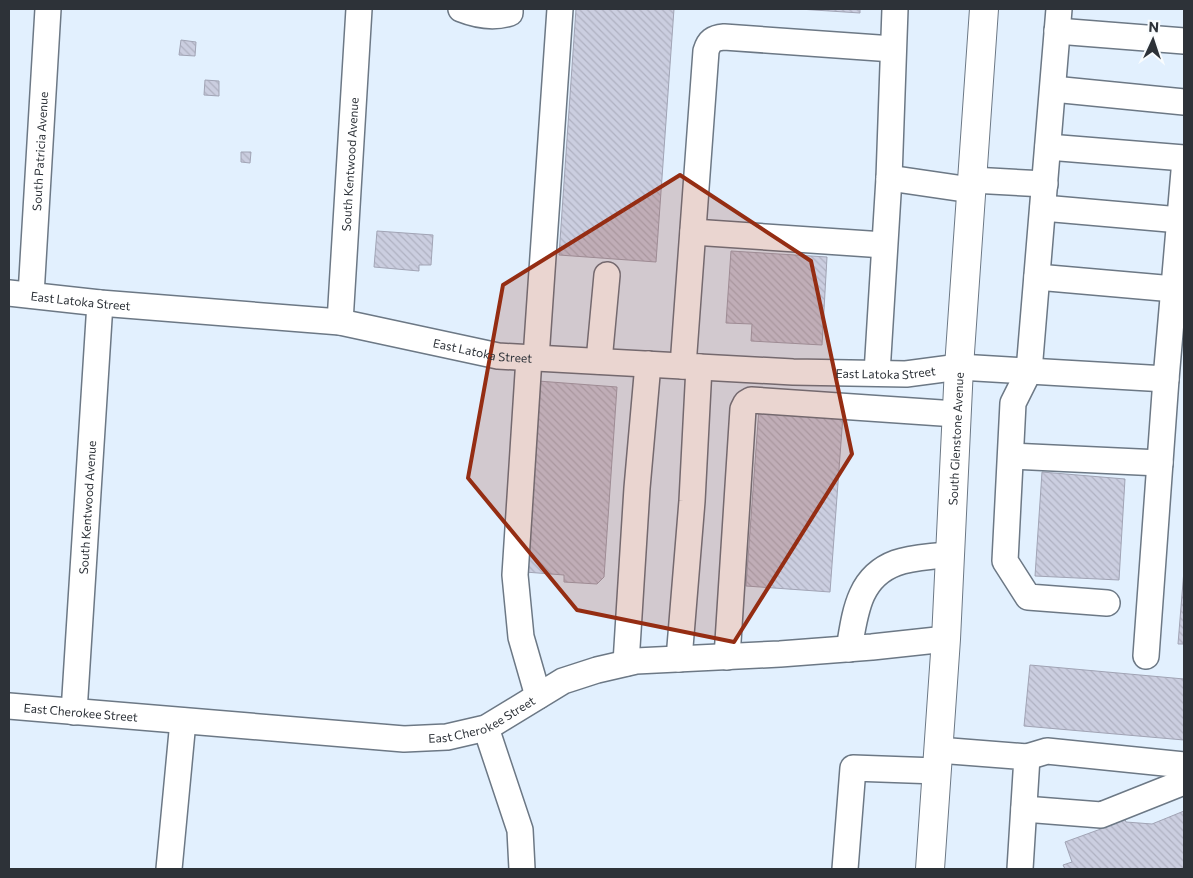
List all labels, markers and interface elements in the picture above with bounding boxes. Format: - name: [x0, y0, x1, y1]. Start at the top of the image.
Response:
- north arrow: [1128, 15, 1178, 65]
- text: N: [1148, 18, 1159, 35]
- street label: South Patricia Avenue: [29, 91, 50, 211]
- street label: South Kentwood Avenue: [339, 97, 361, 232]
- street label: East Latoka Street: [30, 288, 131, 312]
- street label: East Latoka Street: [432, 335, 533, 365]
- street label: East Latoka Street: [835, 363, 937, 381]
- street label: South Glenstone Avenue: [945, 372, 966, 506]
- street label: South Kentwood Avenue: [76, 440, 98, 575]
- street label: East Cherokee Street: [428, 693, 537, 745]
- street label: East Cherokee Street: [23, 700, 138, 724]

